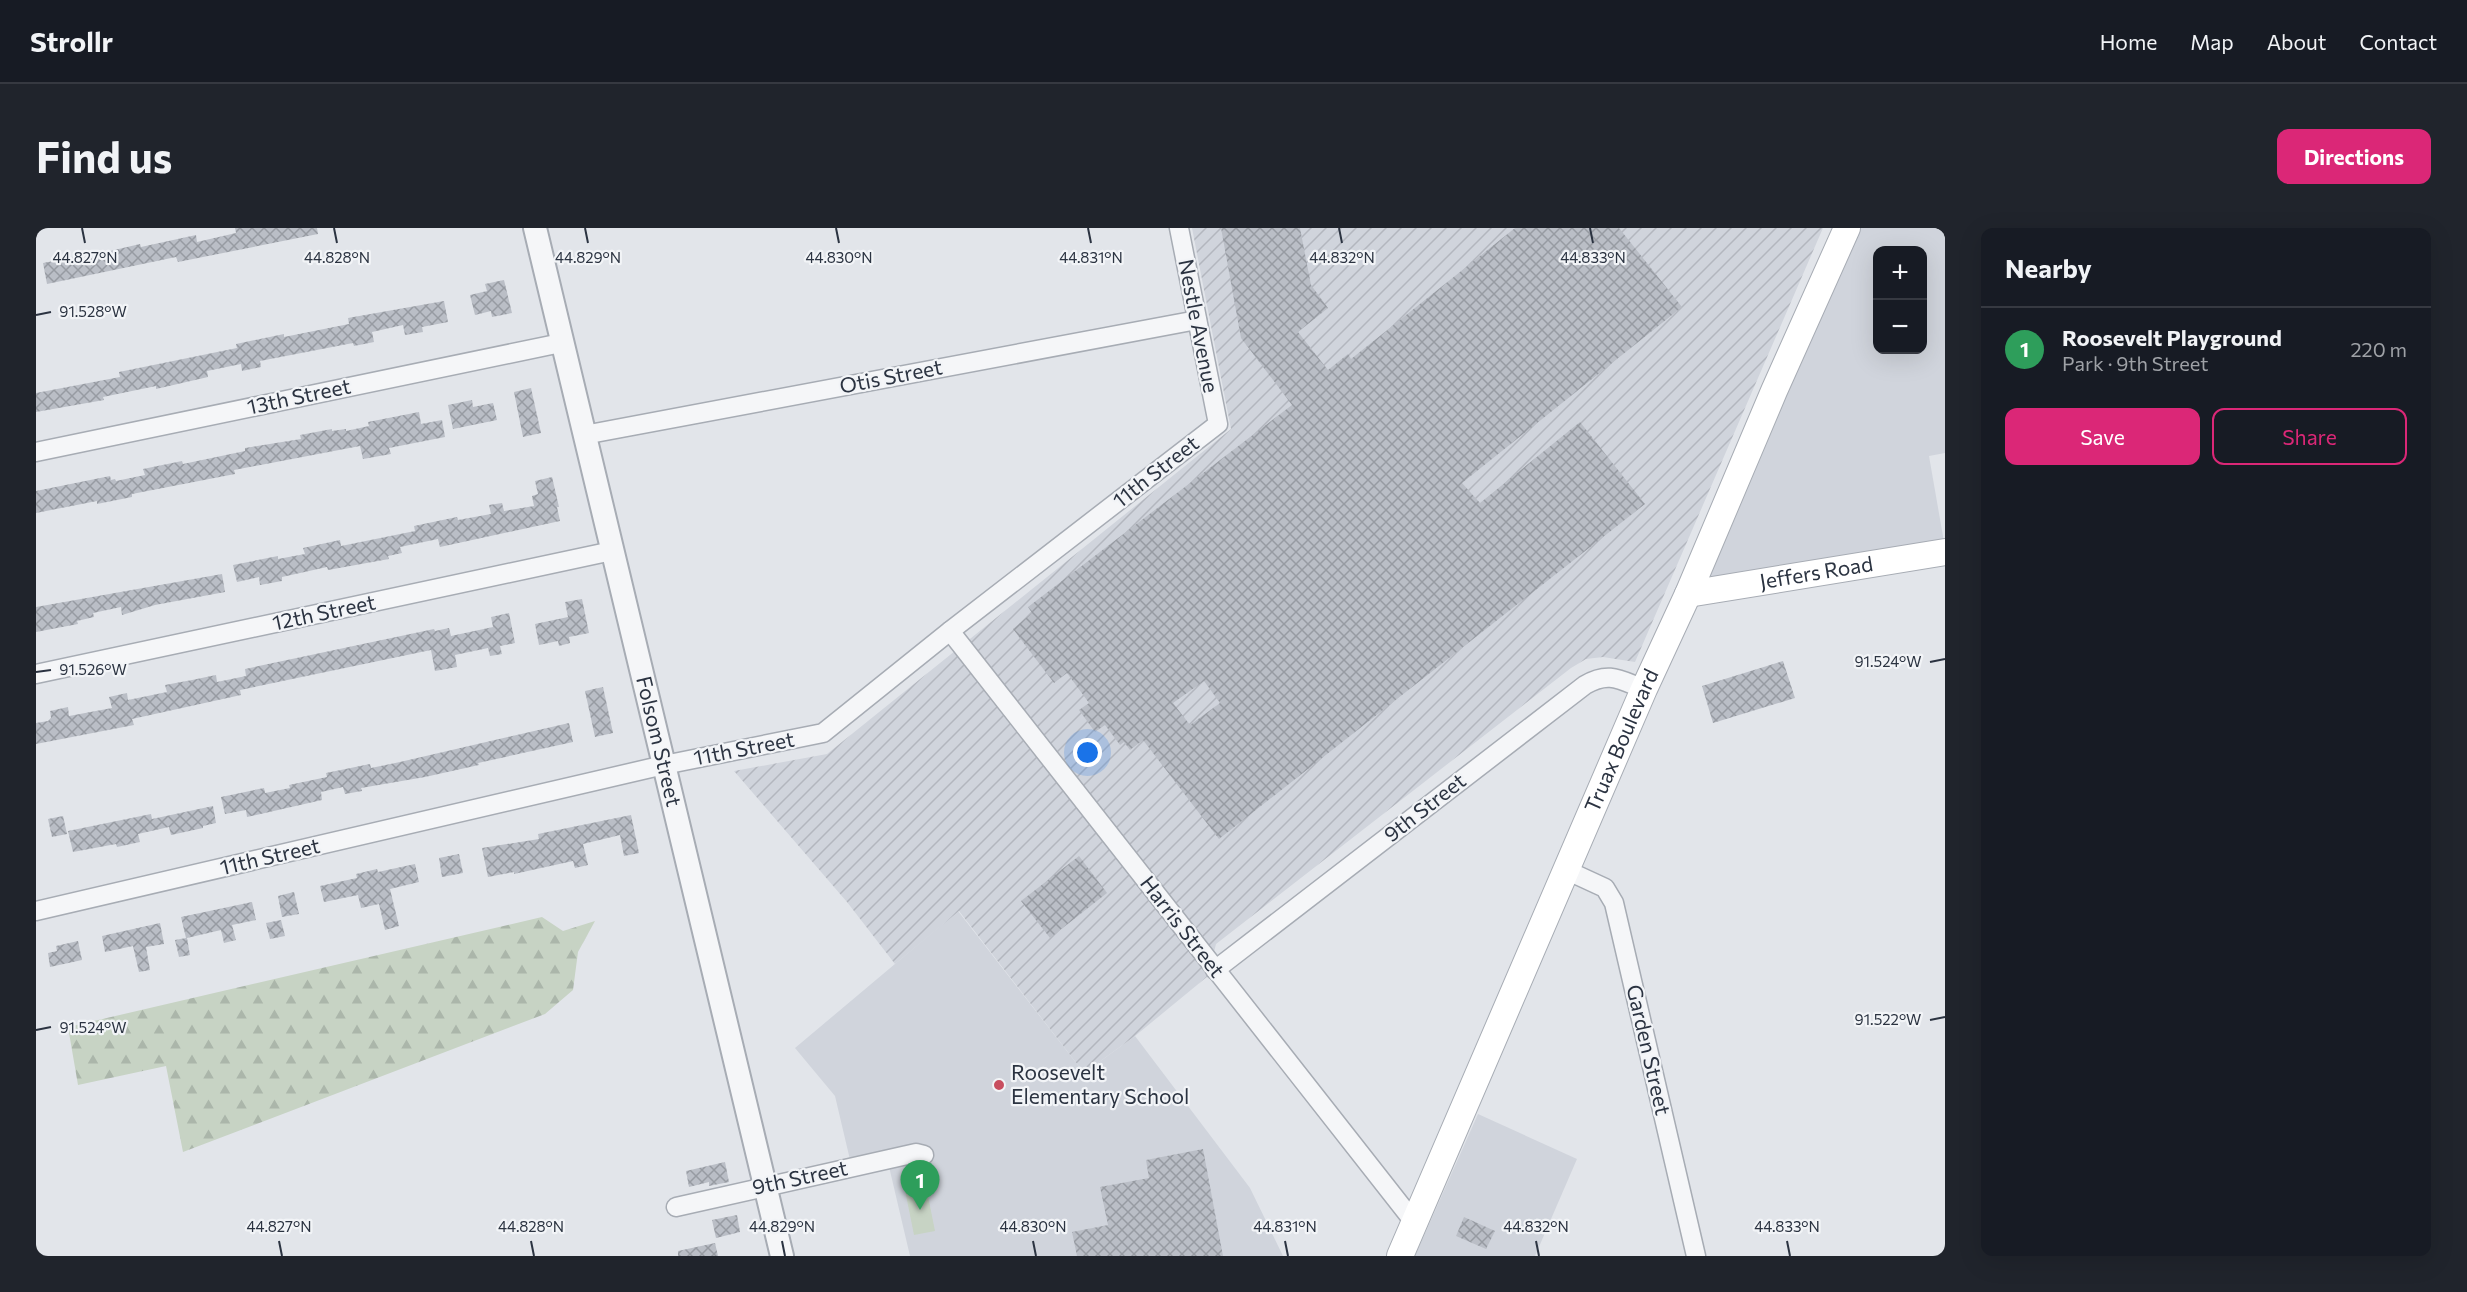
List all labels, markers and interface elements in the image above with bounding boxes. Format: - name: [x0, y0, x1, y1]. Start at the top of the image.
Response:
- text: Strollr: [30, 24, 113, 58]
- text: Home: [2100, 29, 2157, 54]
- text: Map: [2190, 29, 2234, 54]
- text: About: [2267, 29, 2326, 54]
- text: Contact: [2359, 29, 2437, 54]
- button: Directions: [2277, 129, 2431, 184]
- text: Find us: [36, 130, 172, 182]
- map controls: [1873, 246, 1927, 354]
- button: +: [1873, 246, 1927, 300]
- text: 44.827°N: [53, 248, 117, 266]
- text: 44.828°N: [304, 248, 370, 266]
- text: 44.829°N: [555, 248, 621, 266]
- text: 44.830°N: [806, 248, 872, 266]
- text: 44.831°N: [1059, 248, 1123, 266]
- text: 44.832°N: [1309, 248, 1375, 266]
- text: 44.833°N: [1560, 248, 1626, 266]
- text: Nearby: [2005, 252, 2092, 283]
- street label: Nestle Avenue: [1174, 257, 1225, 395]
- button: −: [1873, 300, 1927, 354]
- text: 91.528°W: [59, 302, 127, 320]
- text: Roosevelt Playground: [2062, 324, 2282, 351]
- text: 1: [2020, 337, 2029, 361]
- text: 220 m: [2351, 337, 2407, 361]
- text: Park · 9th Street: [2062, 351, 2208, 375]
- street label: Otis Street: [837, 353, 944, 398]
- street label: 13th Street: [245, 372, 353, 419]
- button: Save: [2005, 408, 2200, 465]
- button: Share: [2212, 408, 2407, 465]
- street label: 11th Street: [1107, 430, 1203, 512]
- street label: Jeffers Road: [1758, 550, 1875, 593]
- street label: 12th Street: [270, 588, 377, 635]
- text: 91.524°W: [1854, 652, 1922, 670]
- text: 91.526°W: [59, 660, 127, 678]
- street label: Truax Boulevard: [1578, 664, 1663, 816]
- street label: Folsom Street: [632, 673, 688, 809]
- street label: 11th Street: [691, 726, 796, 770]
- your location: [1073, 738, 1102, 767]
- street label: 9th Street: [1378, 767, 1470, 846]
- street label: 11th Street: [217, 832, 322, 879]
- street label: Harris Street: [1136, 870, 1231, 982]
- street label: Garden Street: [1622, 982, 1677, 1117]
- text: 91.522°W: [1855, 1010, 1921, 1028]
- text: 91.524°W: [59, 1018, 127, 1036]
- place label: Roosevelt Elementary School: [1011, 1059, 1189, 1108]
- marker: Roosevelt Elementary School: [992, 1078, 1006, 1092]
- street label: 9th Street: [750, 1154, 850, 1199]
- pin: 1: [900, 1160, 940, 1210]
- text: 44.827°N: [247, 1217, 311, 1235]
- text: 44.828°N: [498, 1217, 564, 1235]
- text: 44.829°N: [749, 1217, 815, 1235]
- text: 44.830°N: [1000, 1217, 1066, 1235]
- text: 44.831°N: [1253, 1217, 1317, 1235]
- text: 44.832°N: [1503, 1217, 1569, 1235]
- text: 44.833°N: [1754, 1217, 1820, 1235]

